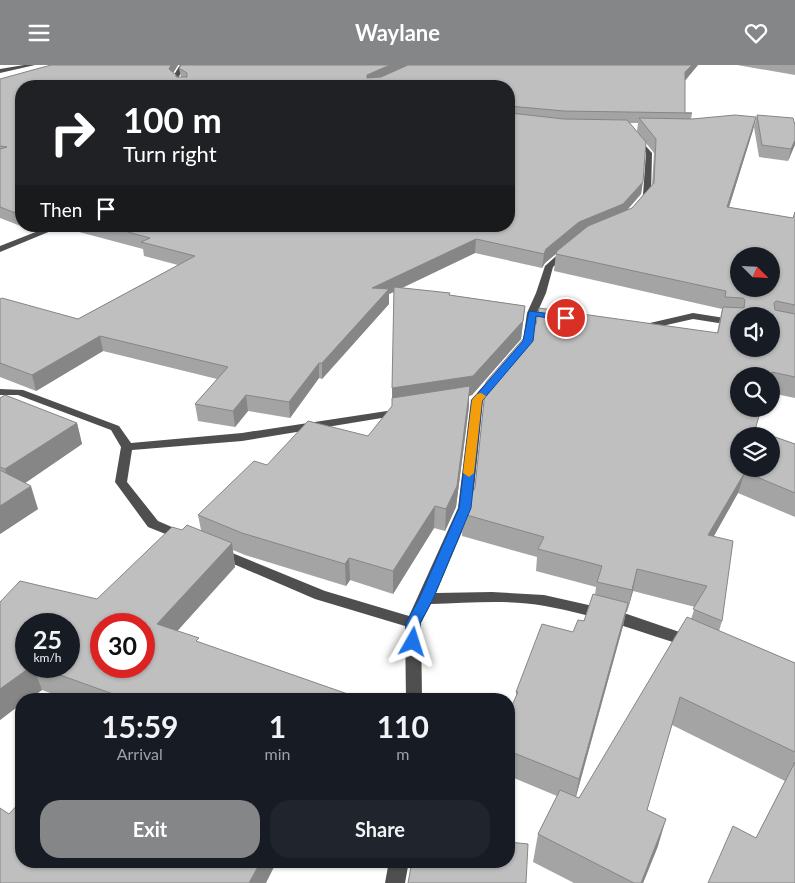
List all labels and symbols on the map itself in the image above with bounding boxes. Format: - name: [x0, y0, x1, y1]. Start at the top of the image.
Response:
- north arrow: [730, 247, 780, 297]
- pin: [545, 297, 587, 339]
- speed limit sign: 30: [90, 613, 155, 678]
- position arrow: [386, 615, 438, 667]

